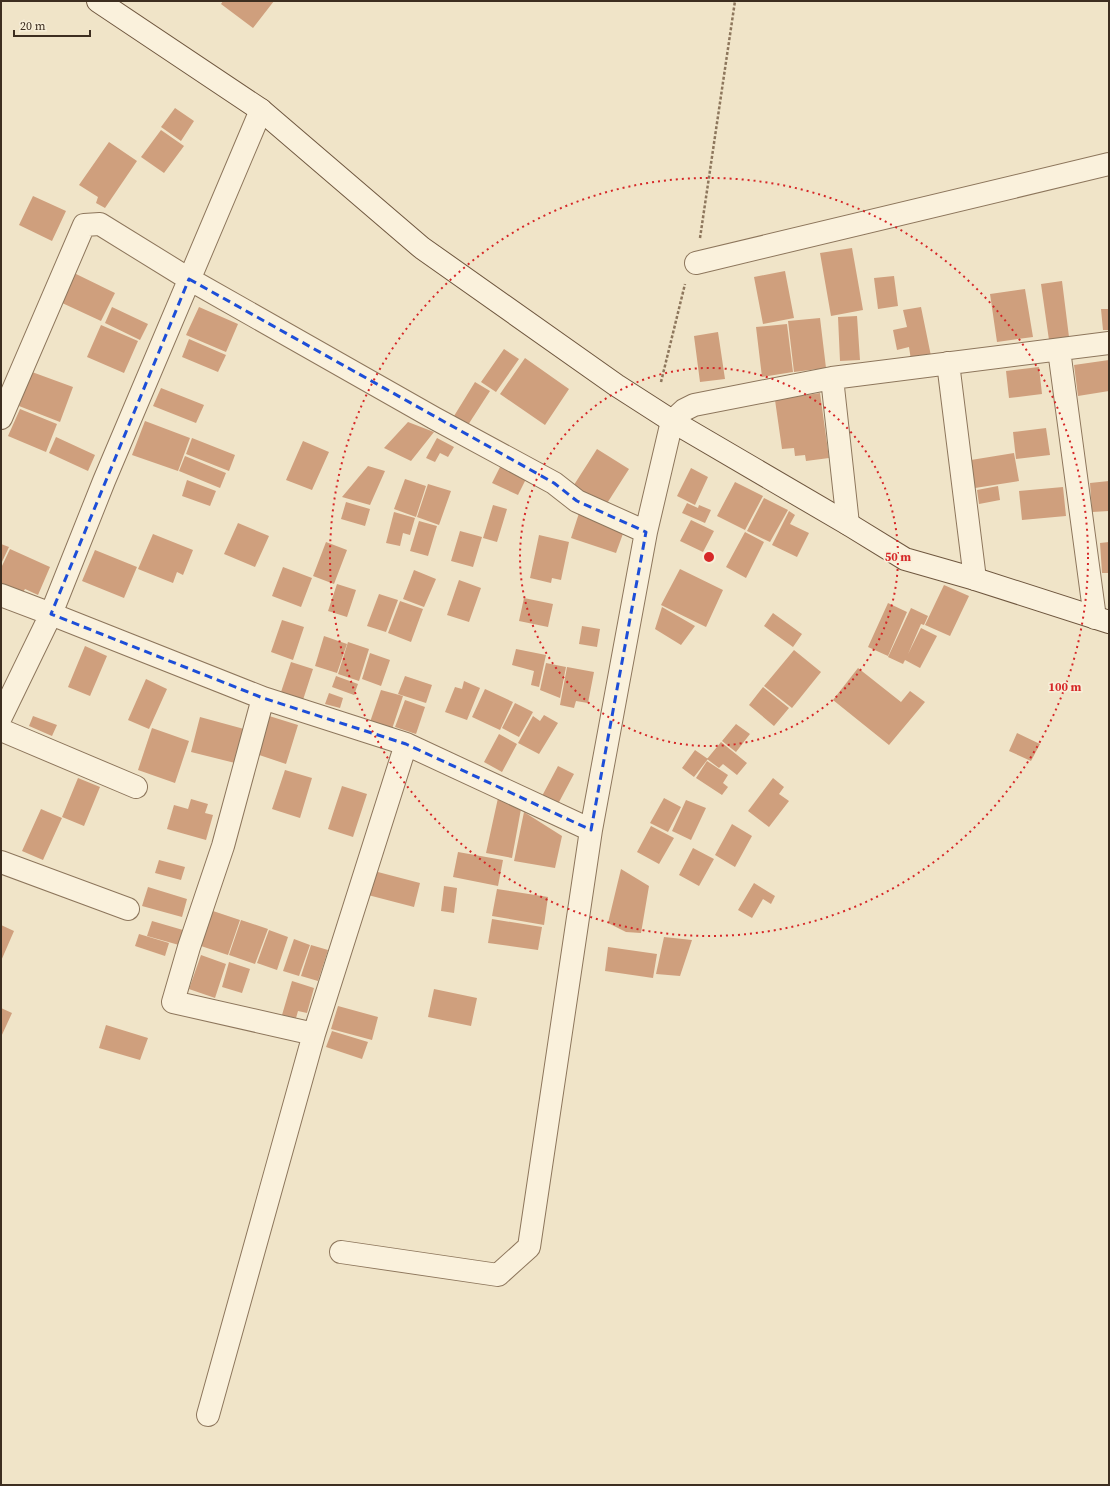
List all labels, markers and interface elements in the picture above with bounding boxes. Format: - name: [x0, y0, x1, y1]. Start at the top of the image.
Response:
- scale bar: [14, 12, 90, 38]
- text: 20 m: [20, 18, 46, 34]
- text: 50 m: [885, 549, 911, 565]
- centre of rings: [702, 550, 716, 564]
- text: 100 m: [1049, 679, 1082, 695]

